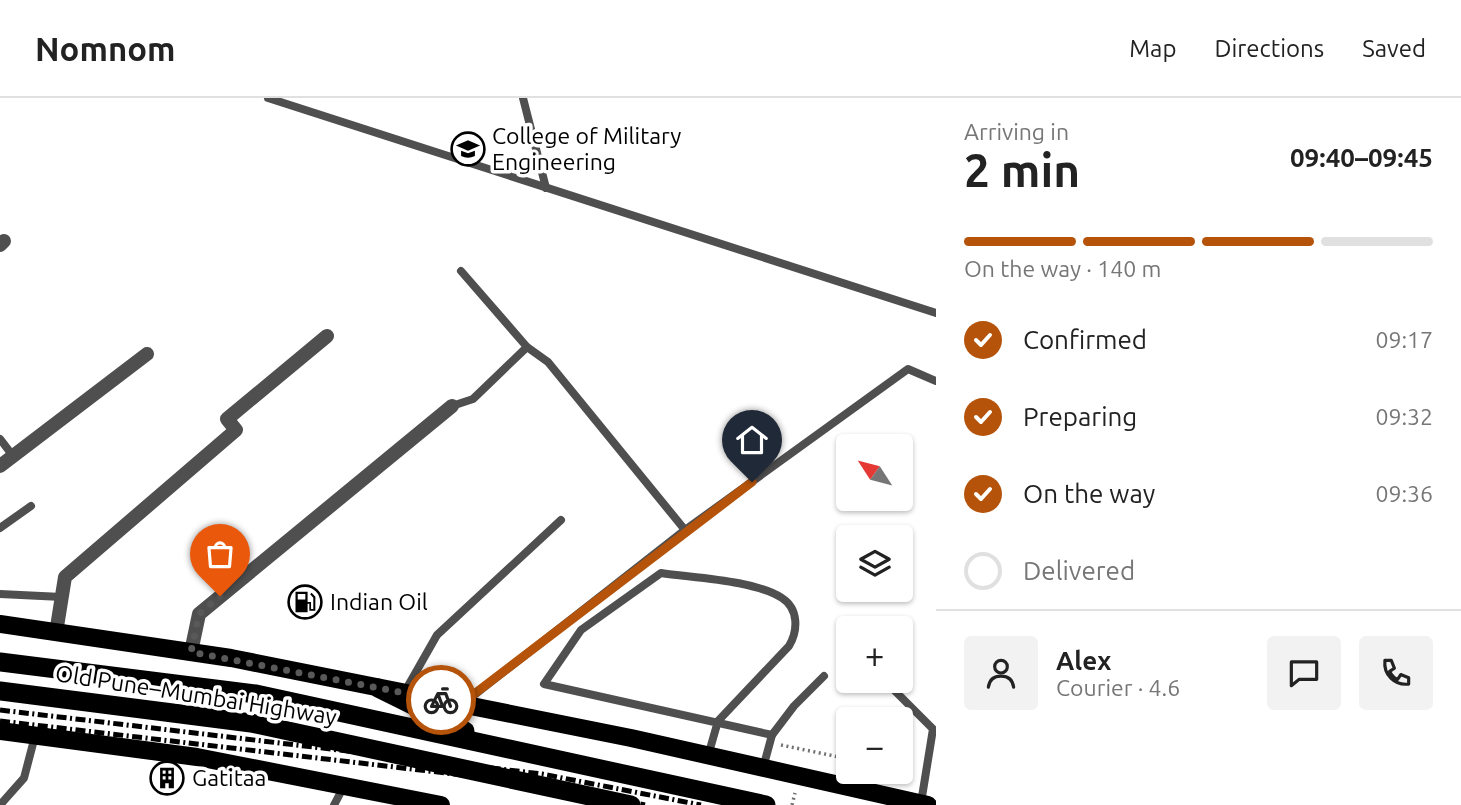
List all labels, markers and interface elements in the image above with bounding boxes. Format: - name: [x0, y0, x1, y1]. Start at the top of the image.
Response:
- text: Nomnom: [35, 30, 176, 67]
- text: Map: [1129, 35, 1176, 62]
- text: Directions: [1214, 35, 1324, 62]
- text: Saved: [1362, 35, 1426, 62]
- text: Arriving in: [964, 119, 1069, 144]
- place label: College of Military Engineering: [492, 123, 681, 174]
- school or university icon: College of Military Engineering: [449, 130, 487, 168]
- text: 09:40–09:45: [1290, 143, 1433, 172]
- text: 2 min: [964, 144, 1080, 196]
- text: On the way · 140 m: [964, 256, 1161, 281]
- icon: check: [964, 321, 1002, 359]
- text: Confirmed: [1023, 325, 1147, 354]
- text: 09:17: [1375, 327, 1433, 352]
- icon: check: [964, 398, 1002, 436]
- text: Preparing: [1023, 402, 1137, 431]
- text: 09:32: [1375, 404, 1433, 429]
- pin: [722, 410, 782, 482]
- icon: home: [733, 421, 771, 459]
- north arrow: [836, 434, 914, 511]
- map controls: [836, 434, 913, 784]
- icon: check: [964, 475, 1002, 513]
- text: On the way: [1023, 479, 1155, 508]
- text: 09:36: [1375, 481, 1433, 506]
- pin: [190, 524, 250, 596]
- button: layers: [836, 525, 913, 602]
- icon: bag: [201, 535, 239, 573]
- text: Delivered: [1023, 556, 1135, 585]
- fuel station icon: Indian Oil: [286, 583, 324, 621]
- place label: Indian Oil: [330, 589, 428, 614]
- button: +: [836, 616, 913, 693]
- button: person: [964, 636, 1038, 710]
- button: chat: [1267, 636, 1341, 710]
- button: phone: [1359, 636, 1433, 710]
- text: Alex: [1056, 646, 1111, 675]
- street label: Old Pune–Mumbai Highway: [54, 660, 339, 729]
- courier: [406, 665, 476, 735]
- text: Courier · 4.6: [1056, 675, 1180, 700]
- icon: bike: [422, 681, 460, 719]
- button: −: [836, 707, 913, 784]
- building icon: Gatitaa: [148, 759, 186, 797]
- place label: Gatitaa: [192, 765, 266, 790]

